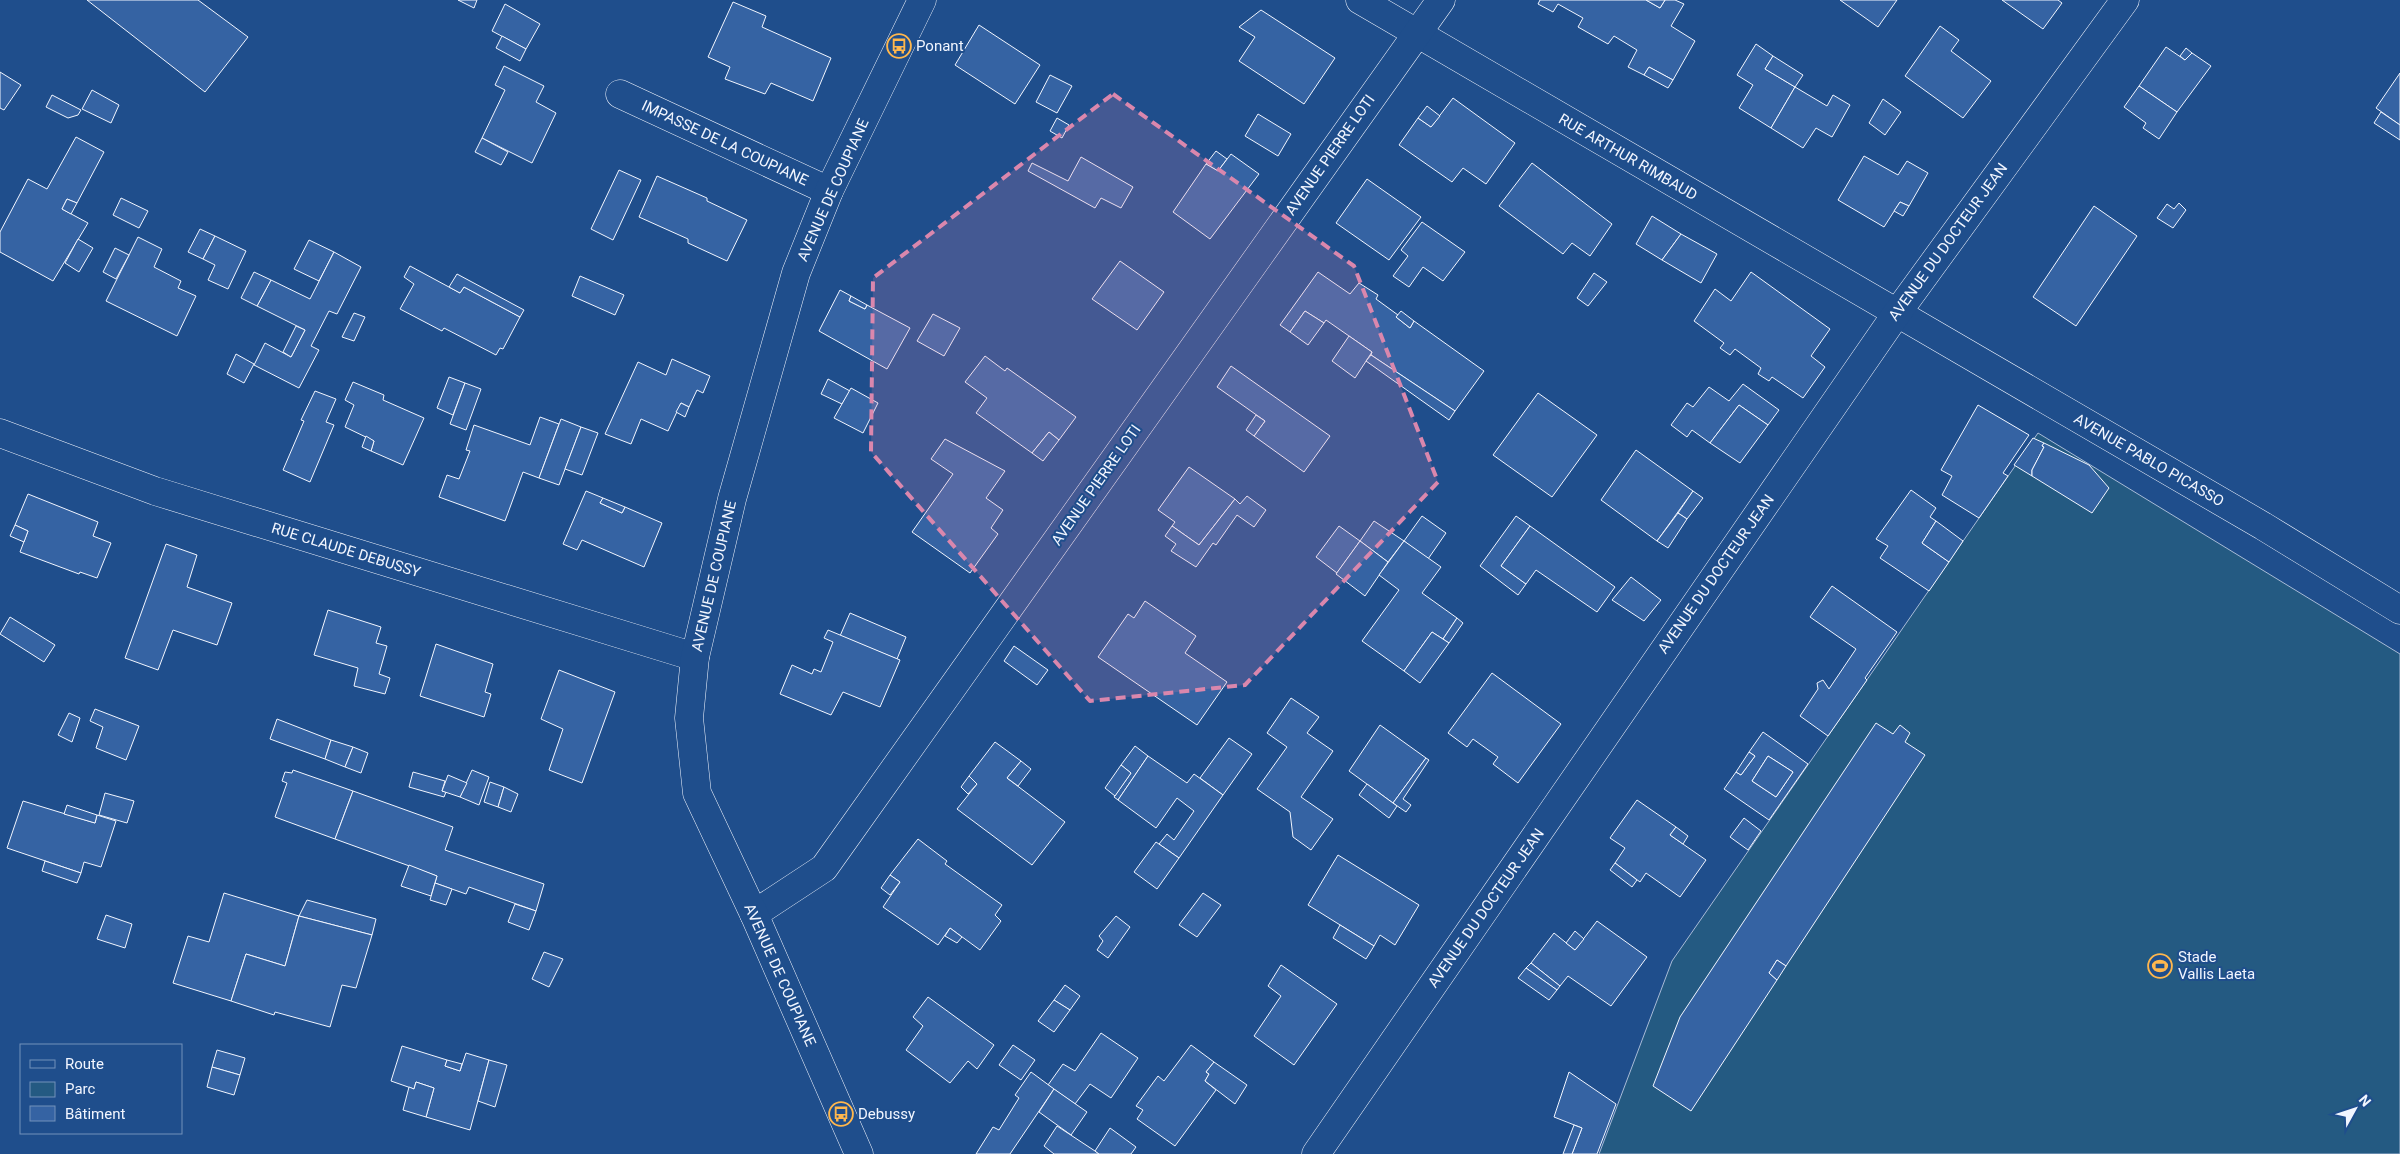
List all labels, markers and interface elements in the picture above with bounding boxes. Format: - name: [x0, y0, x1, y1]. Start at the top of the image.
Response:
- bus stop icon: Ponant: [886, 33, 912, 59]
- place label: Ponant: [916, 37, 964, 55]
- street label: AVENUE PIERRE LOTI: [1281, 91, 1379, 219]
- street label: IMPASSE DE LA COUPIANE: [639, 96, 812, 190]
- street label: RUE ARTHUR RIMBAUD: [1556, 110, 1700, 204]
- street label: AVENUE DE COUPIANE: [793, 115, 873, 264]
- street label: AVENUE DU DOCTEUR JEAN: [1885, 160, 2011, 324]
- street label: AVENUE PABLO PICASSO: [2071, 410, 2227, 510]
- street label: AVENUE PIERRE LOTI: [1047, 421, 1145, 549]
- street label: AVENUE DU DOCTEUR JEAN: [1654, 491, 1778, 657]
- street label: AVENUE DE COUPIANE: [688, 498, 740, 653]
- street label: RUE CLAUDE DEBUSSY: [269, 519, 423, 581]
- street label: AVENUE DU DOCTEUR JEAN: [1424, 825, 1548, 991]
- street label: AVENUE DE COUPIANE: [740, 901, 820, 1050]
- place label: Stade Vallis Laeta: [2178, 948, 2255, 983]
- sports icon: Stade Vallis Laeta: [2147, 953, 2173, 979]
- legend: [20, 1044, 182, 1134]
- text: Route: [65, 1055, 104, 1073]
- text: Parc: [65, 1080, 95, 1098]
- north arrow: [2330, 1084, 2380, 1134]
- text: N: [2356, 1092, 2374, 1110]
- bus stop icon: Debussy: [828, 1101, 854, 1127]
- text: Bâtiment: [65, 1105, 125, 1123]
- place label: Debussy: [858, 1105, 915, 1123]

